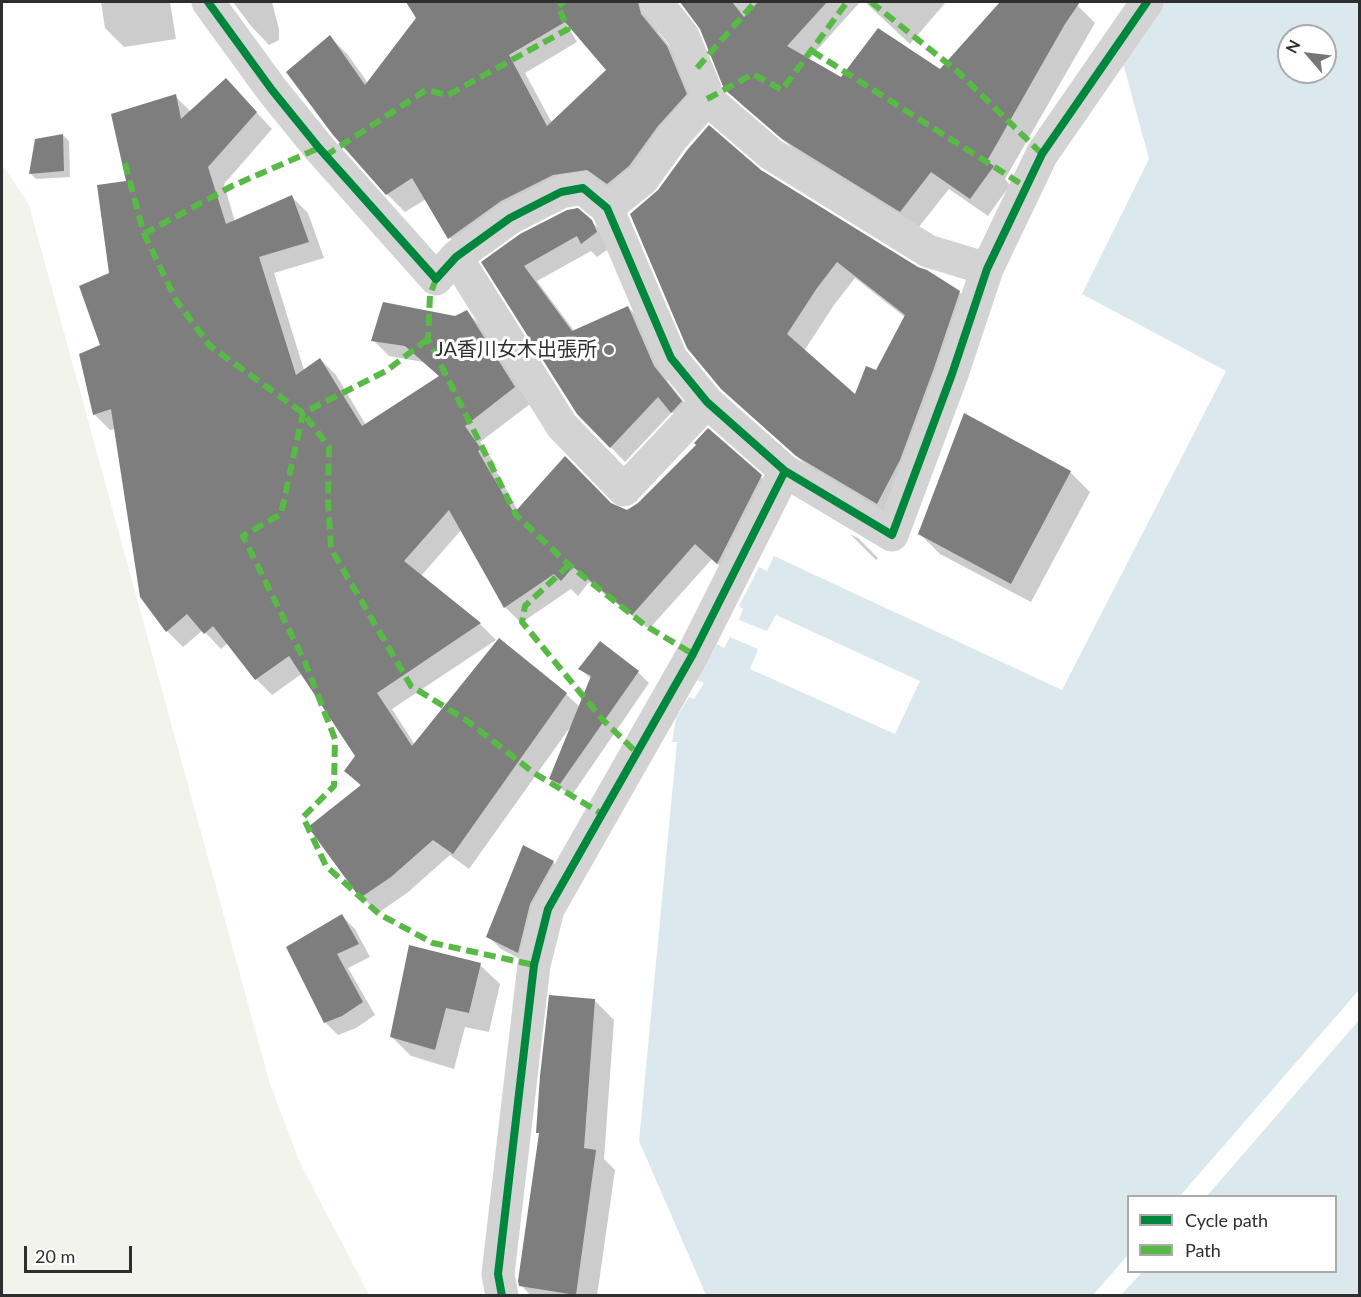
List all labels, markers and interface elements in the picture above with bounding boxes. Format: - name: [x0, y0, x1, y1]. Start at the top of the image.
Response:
- north arrow: [1277, 24, 1337, 84]
- text: N: [1281, 36, 1304, 56]
- place label: JA香川女木出張所: [435, 338, 597, 362]
- marker: JA香川女木出張所: [602, 343, 616, 357]
- legend: [1127, 1195, 1337, 1273]
- text: Cycle path: [1185, 1209, 1268, 1231]
- scale bar: [27, 1234, 135, 1272]
- text: Path: [1185, 1239, 1221, 1261]
- text: 20 m: [35, 1245, 75, 1267]

